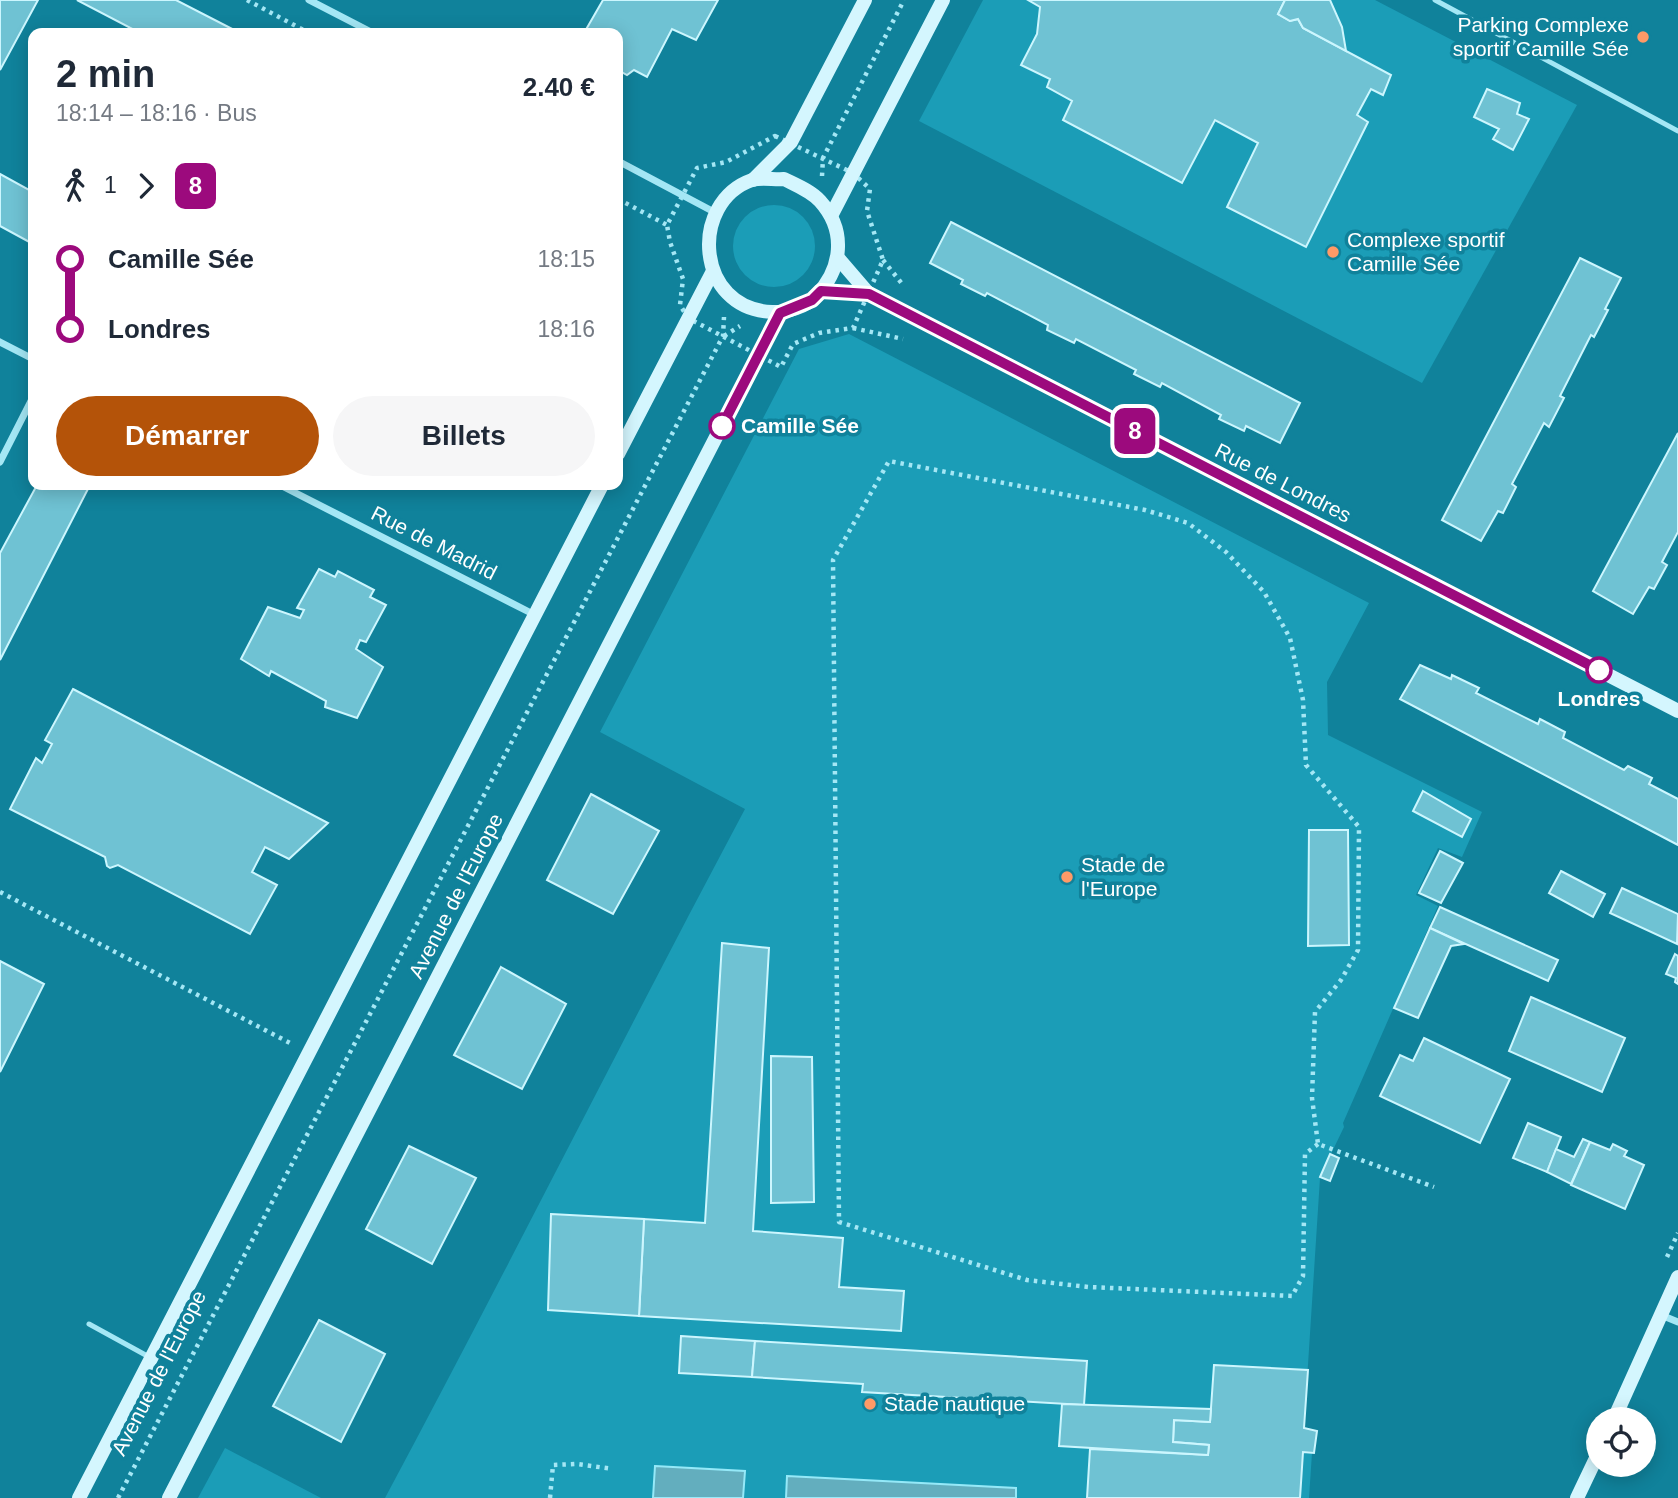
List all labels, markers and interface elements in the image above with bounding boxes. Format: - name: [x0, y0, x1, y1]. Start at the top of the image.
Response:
- place label: Parking Complexe sportif Camille Sée: [1453, 13, 1629, 60]
- marker: Parking Complexe sportif Camille Sée: [1635, 29, 1651, 45]
- text: 2 min: [56, 53, 155, 95]
- text: 2.40 €: [523, 72, 595, 102]
- text: 18:14 – 18:16 · Bus: [56, 100, 257, 126]
- icon: walk: [56, 167, 94, 205]
- icon: forward: [127, 167, 165, 205]
- text: 1: [104, 172, 117, 198]
- text: 8: [189, 172, 202, 199]
- place label: Complexe sportif Camille Sée: [1347, 228, 1505, 275]
- text: Camille Sée: [108, 244, 254, 274]
- marker: Complexe sportif Camille Sée: [1325, 244, 1341, 260]
- text: 18:15: [537, 246, 595, 272]
- text: Londres: [108, 314, 211, 344]
- text: 18:16: [537, 316, 595, 342]
- button: Démarrer: [56, 396, 319, 476]
- button: Billets: [333, 396, 595, 476]
- line badge: 8: [1112, 408, 1158, 454]
- marker: Camille Sée: [709, 413, 735, 439]
- place label: Camille Sée: [741, 414, 859, 437]
- text: 8: [1128, 417, 1142, 444]
- street label: Rue de Londres: [1211, 438, 1355, 527]
- street label: Rue de Madrid: [368, 501, 501, 584]
- marker: Londres: [1586, 657, 1612, 683]
- place label: Londres: [1558, 687, 1640, 710]
- street label: Avenue de l'Europe: [404, 809, 507, 982]
- place label: Stade de l'Europe: [1081, 853, 1165, 900]
- marker: Stade de l'Europe: [1059, 869, 1075, 885]
- street label: Avenue de l'Europe: [107, 1286, 210, 1459]
- place label: Stade nautique: [884, 1392, 1025, 1415]
- marker: Stade nautique: [862, 1396, 878, 1412]
- map controls: [1586, 1407, 1656, 1477]
- button: locate: [1586, 1407, 1656, 1477]

